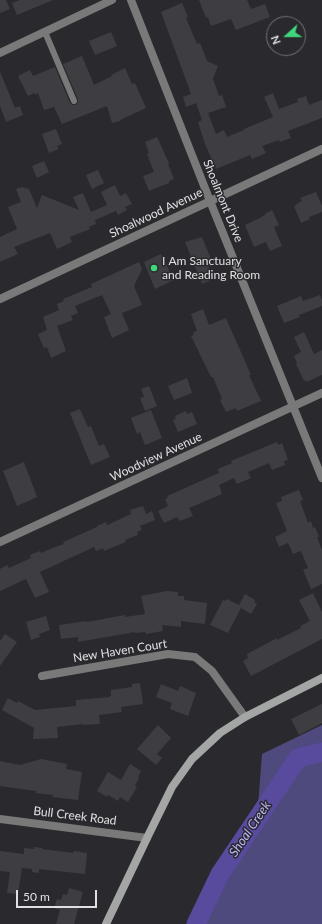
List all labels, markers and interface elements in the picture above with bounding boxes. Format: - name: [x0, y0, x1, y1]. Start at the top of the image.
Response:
- north arrow: [266, 16, 306, 56]
- text: N: [268, 34, 283, 46]
- street label: Shoalmont Drive: [200, 158, 246, 244]
- street label: Shoalwood Avenue: [107, 185, 205, 241]
- place label: I Am Sanctuary and Reading Room: [162, 254, 260, 282]
- marker: I Am Sanctuary and Reading Room: [149, 263, 159, 273]
- street label: Woodview Avenue: [108, 429, 204, 485]
- street label: New Haven Court: [72, 636, 168, 666]
- water label: Shoal Creek: [226, 798, 274, 860]
- street label: Bull Creek Road: [33, 804, 117, 828]
- scale bar: [18, 882, 99, 908]
- text: 50 m: [23, 889, 50, 904]

